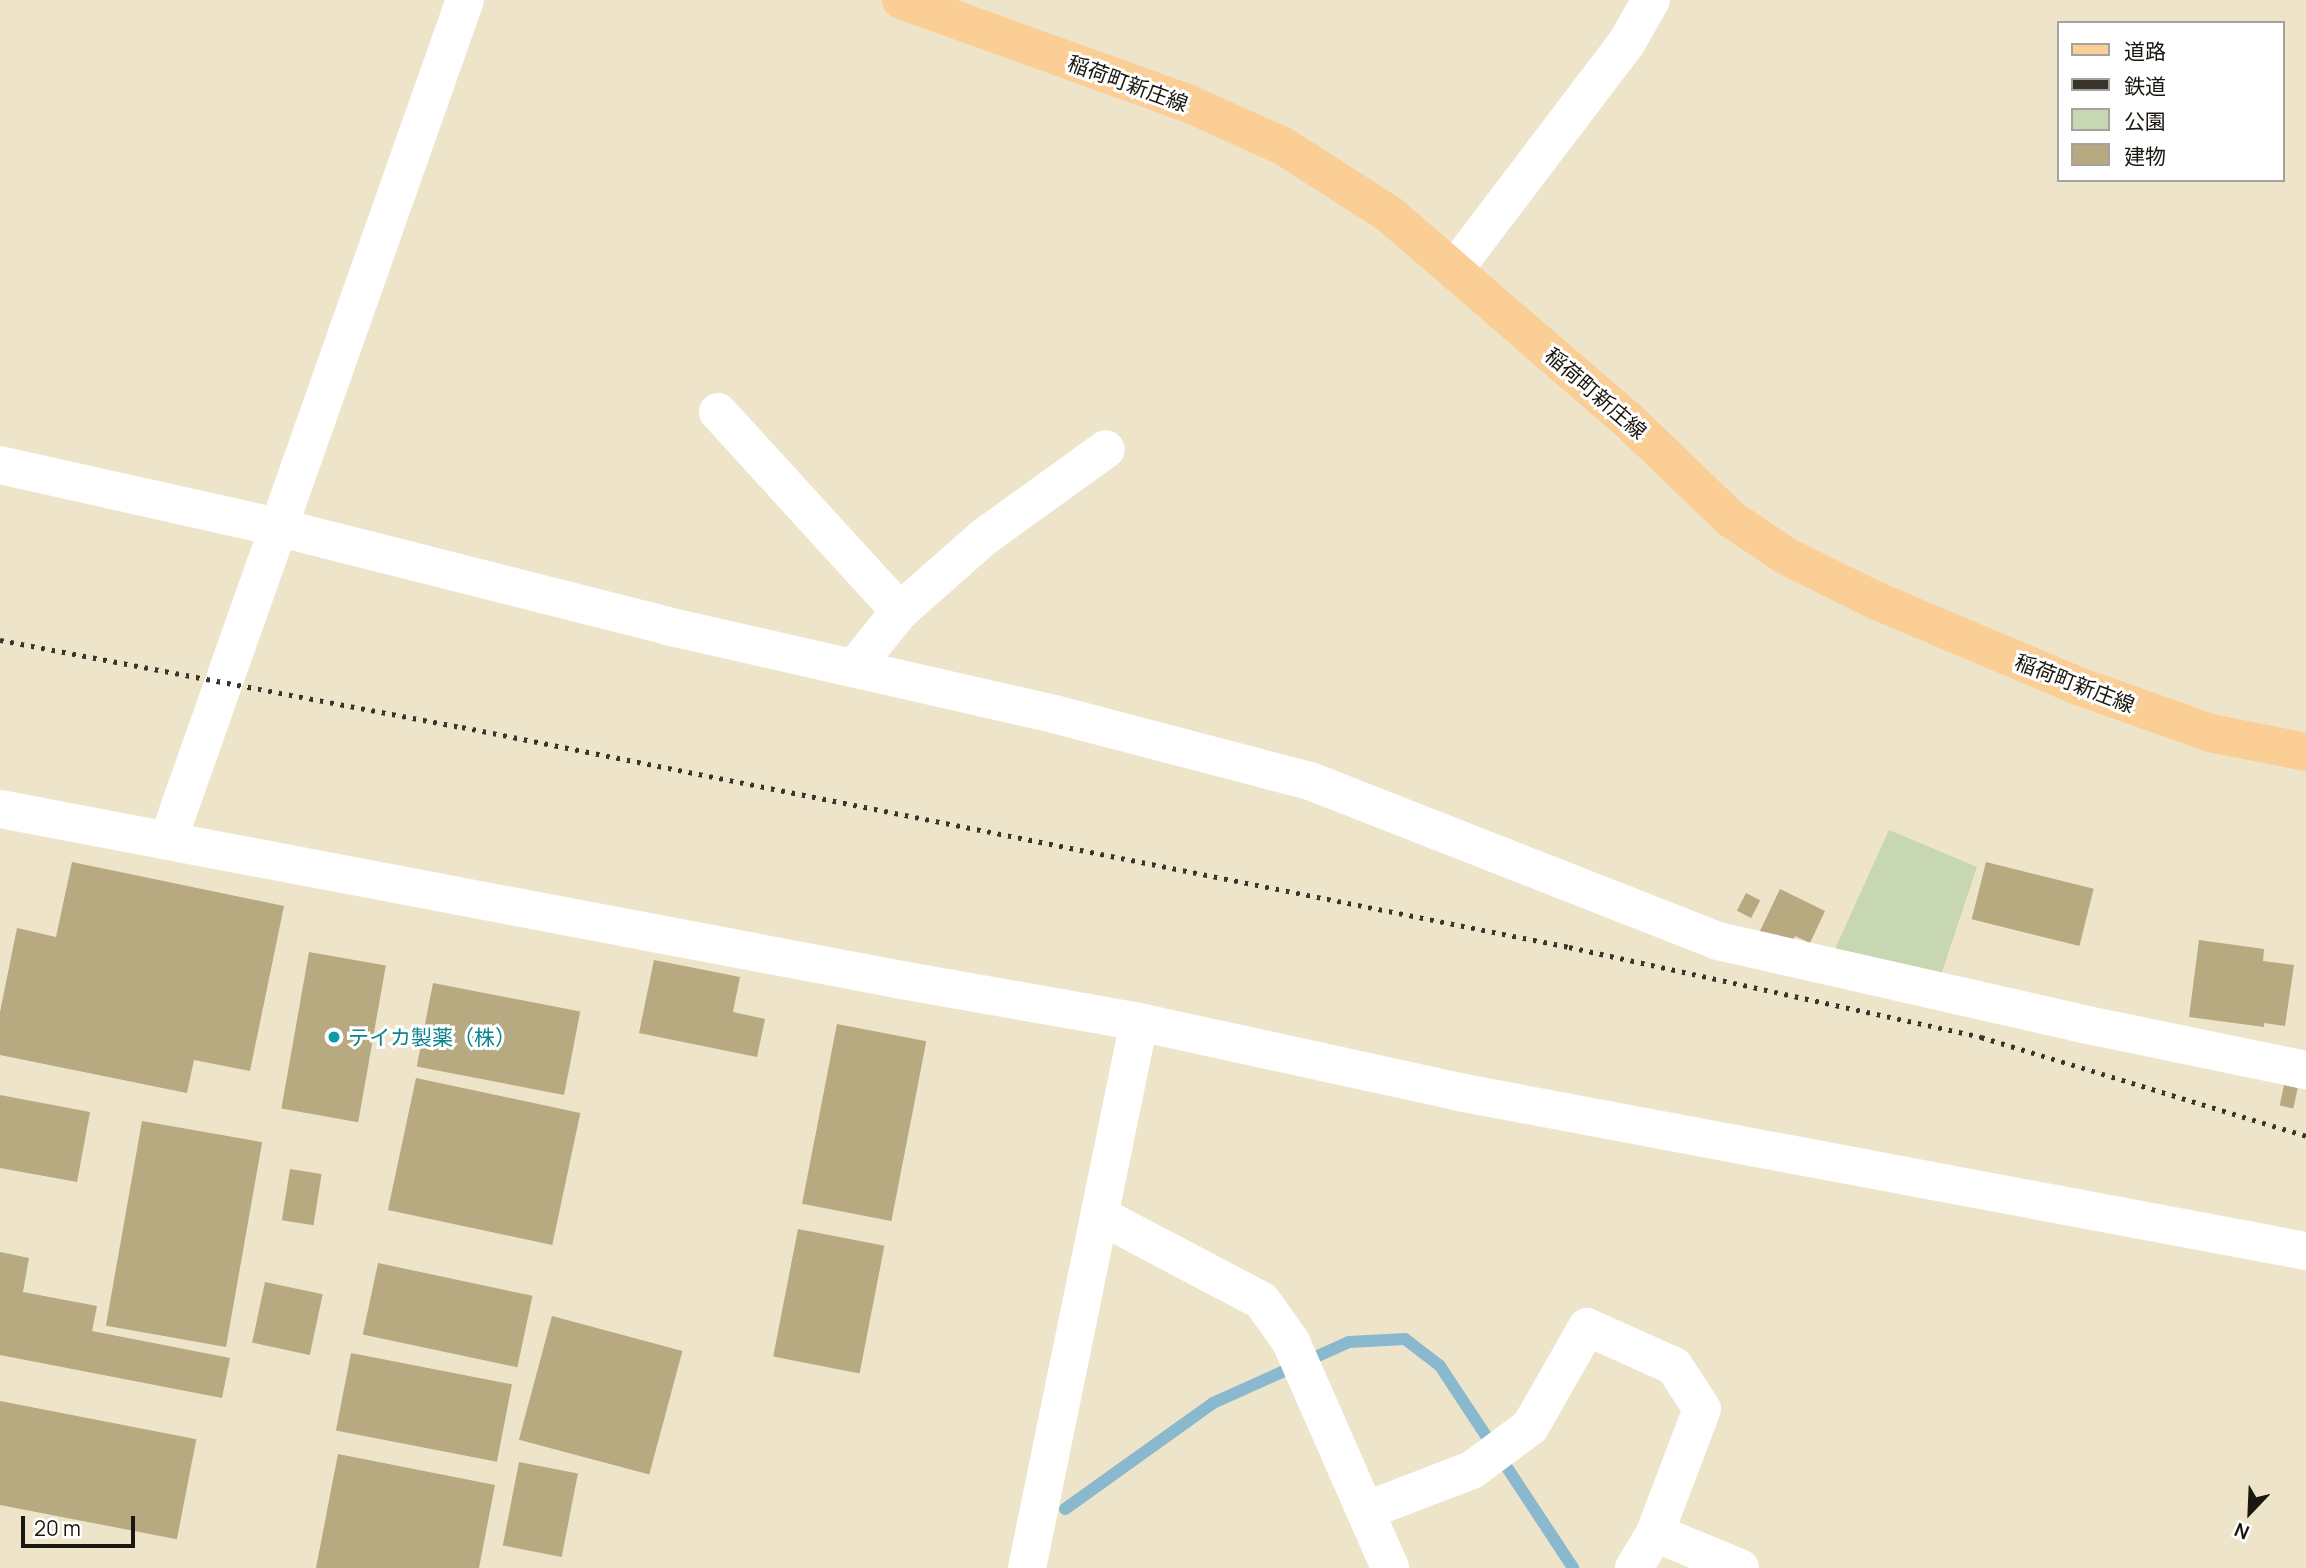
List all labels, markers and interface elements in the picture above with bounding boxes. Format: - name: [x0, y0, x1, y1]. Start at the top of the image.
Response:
- legend: [2058, 21, 2285, 182]
- text: 道路: [2124, 37, 2166, 65]
- street label: 稲荷町新庄線: [1064, 50, 1192, 116]
- text: 鉄道: [2124, 72, 2166, 100]
- text: 公園: [2124, 107, 2166, 135]
- text: 建物: [2124, 142, 2166, 170]
- street label: 稲荷町新庄線: [1540, 342, 1652, 444]
- street label: 稲荷町新庄線: [2012, 649, 2138, 717]
- place label: テイカ製薬（株）: [348, 1024, 516, 1050]
- marker: テイカ製薬（株）: [326, 1029, 342, 1045]
- north arrow: [2215, 1477, 2285, 1547]
- scale bar: [24, 1502, 138, 1546]
- text: 20 m: [34, 1514, 81, 1542]
- text: N: [2230, 1517, 2253, 1546]

